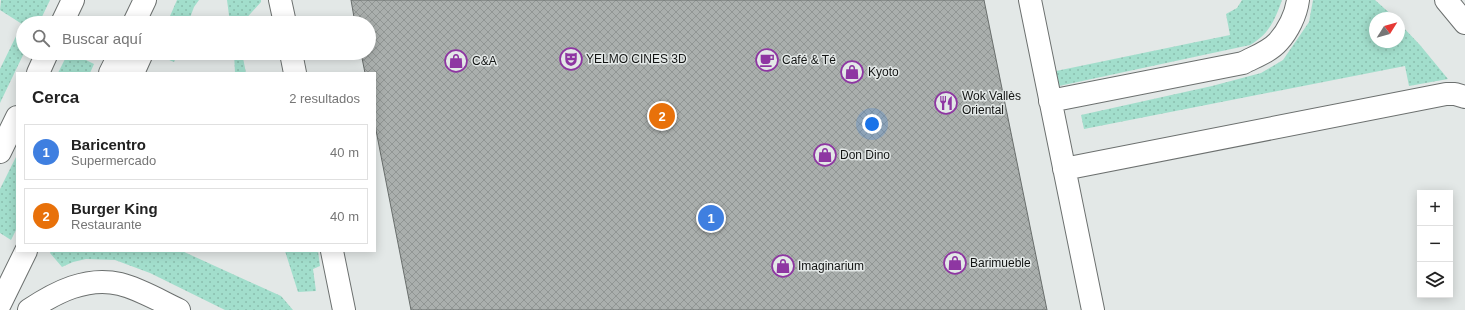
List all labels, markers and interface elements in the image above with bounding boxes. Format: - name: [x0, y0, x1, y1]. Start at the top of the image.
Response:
- north arrow: [1369, 12, 1405, 48]
- search box: [16, 16, 376, 60]
- icon: search: [30, 27, 52, 49]
- text: Buscar aquí: [62, 30, 142, 47]
- theatre icon: YELMO CINES 3D: [558, 46, 584, 72]
- cafe icon: Café & Té: [754, 47, 780, 73]
- shop icon: C&A: [443, 48, 469, 74]
- place label: YELMO CINES 3D: [586, 52, 687, 66]
- place label: Café & Té: [782, 53, 836, 67]
- place label: C&A: [472, 54, 497, 68]
- shop icon: Kyoto: [839, 59, 865, 85]
- place label: Kyoto: [868, 65, 899, 79]
- text: Cerca: [32, 88, 79, 107]
- place label: Wok Vallès Oriental: [962, 89, 1021, 117]
- restaurant icon: Wok Vallès Oriental: [933, 90, 959, 116]
- text: 2 resultados: [289, 91, 360, 106]
- pin: 2: [649, 101, 675, 131]
- your location: [862, 114, 882, 134]
- text: Baricentro: [71, 136, 146, 153]
- shop icon: Don Dino: [812, 142, 838, 168]
- text: 1: [42, 145, 50, 160]
- text: 40 m: [330, 145, 359, 160]
- place label: Don Dino: [840, 148, 890, 162]
- text: Supermercado: [71, 153, 156, 168]
- map controls: [1417, 190, 1453, 298]
- button: +: [1417, 190, 1453, 226]
- text: Burger King: [71, 200, 158, 217]
- pin: 1: [698, 203, 724, 233]
- text: 2: [42, 209, 50, 224]
- text: 40 m: [330, 209, 359, 224]
- text: Restaurante: [71, 217, 142, 232]
- button: −: [1417, 226, 1453, 262]
- shop icon: Barimueble: [942, 250, 968, 276]
- shop icon: Imaginarium: [770, 253, 796, 279]
- place label: Barimueble: [970, 256, 1031, 270]
- place label: Imaginarium: [798, 259, 864, 273]
- button: layers: [1417, 262, 1453, 298]

